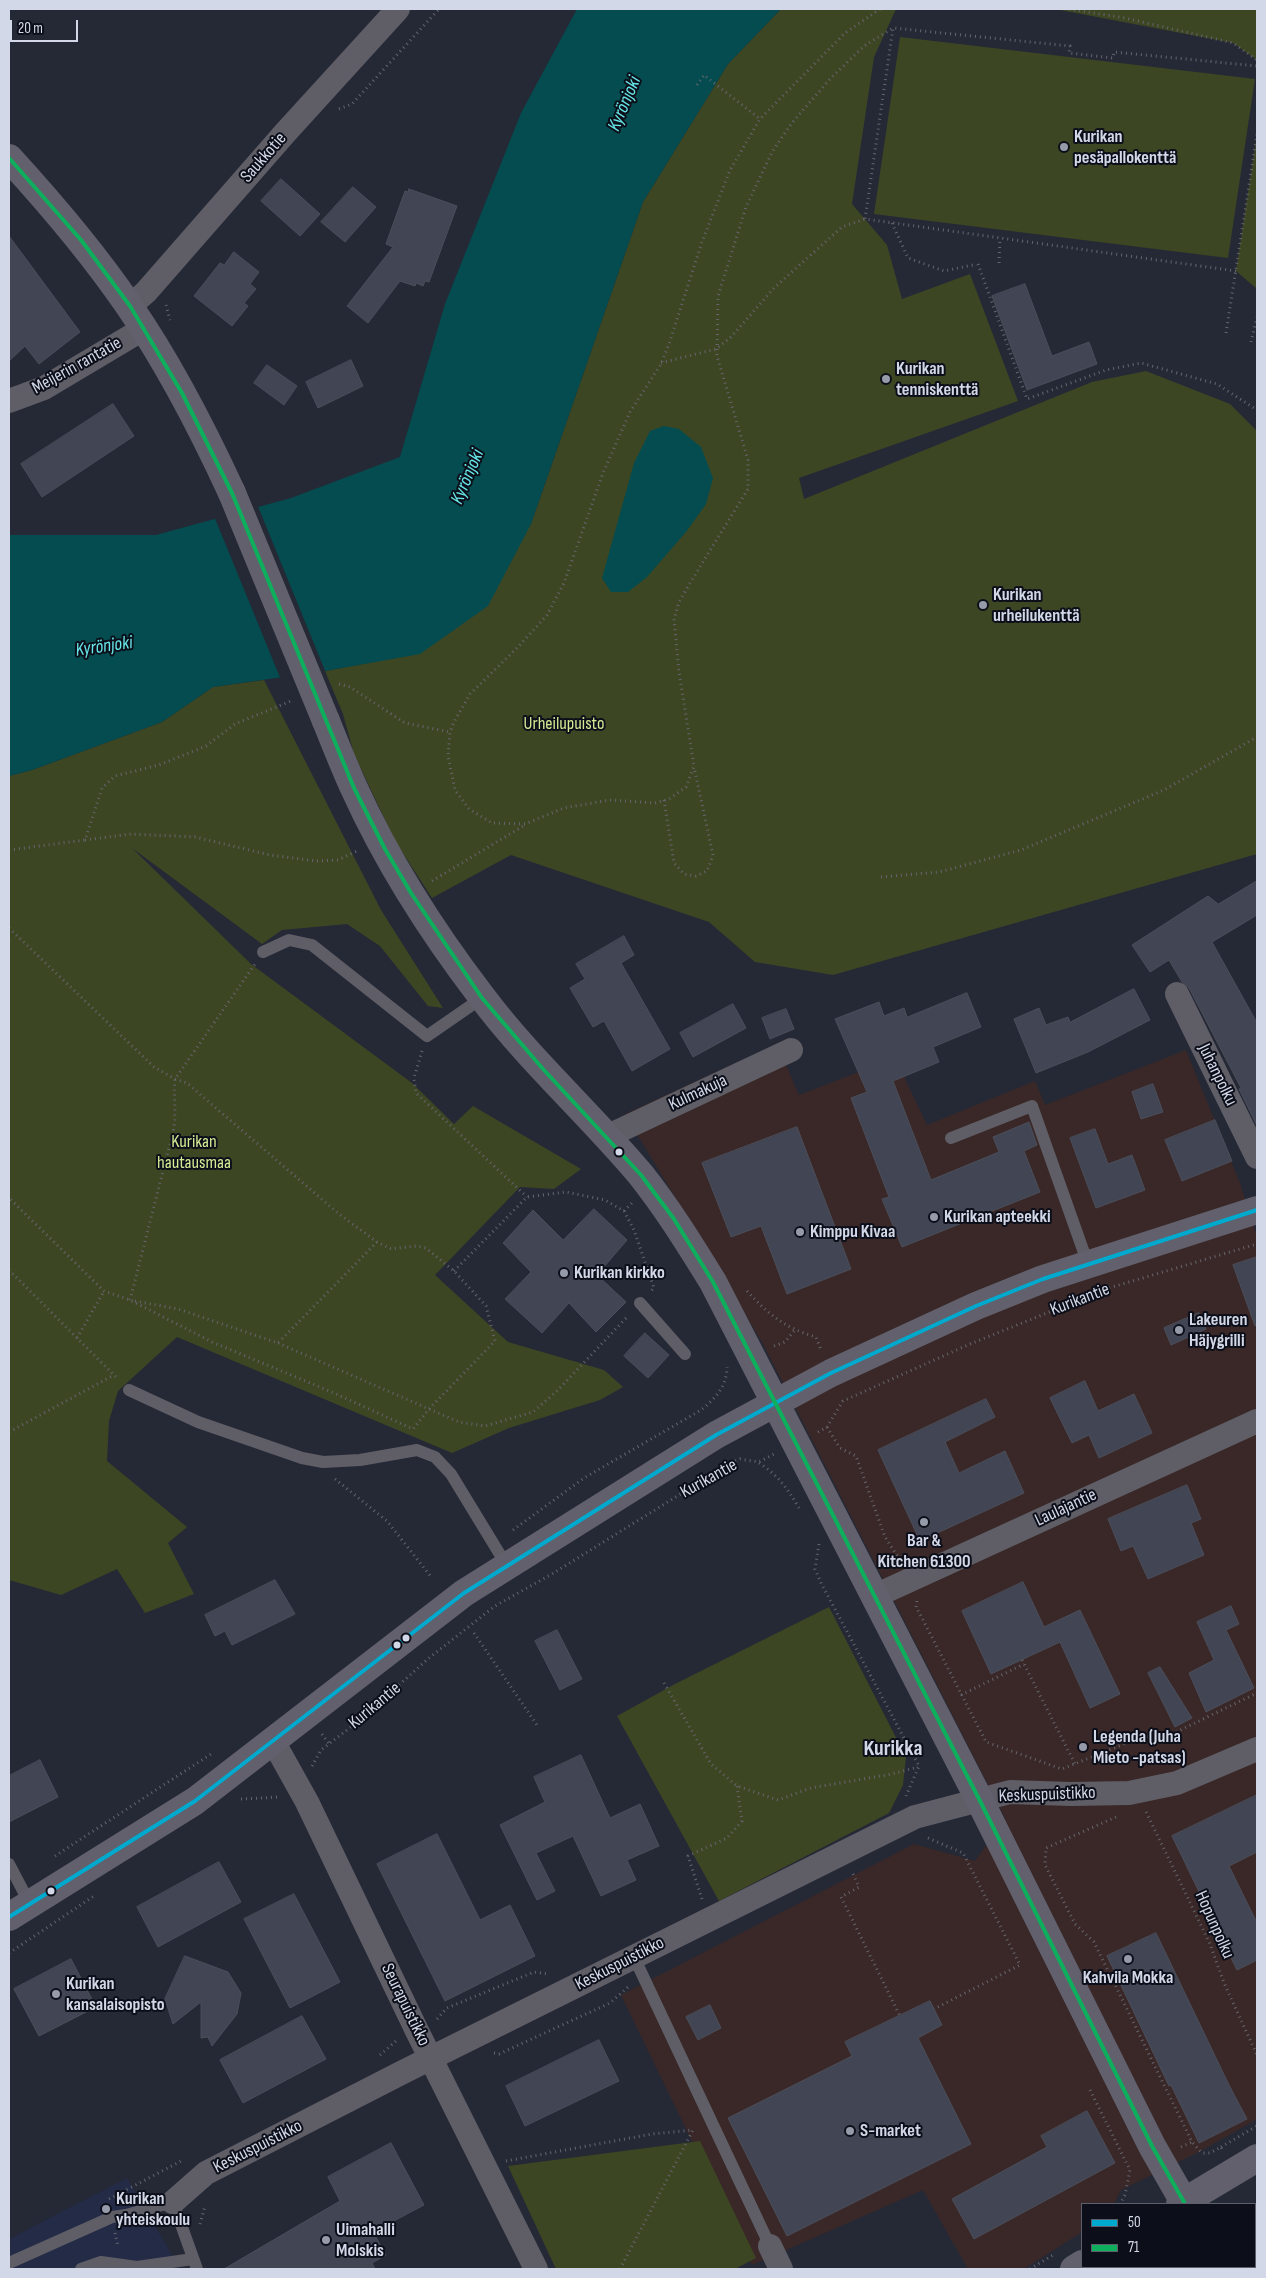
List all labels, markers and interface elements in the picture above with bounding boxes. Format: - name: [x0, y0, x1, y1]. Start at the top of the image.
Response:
- scale bar: [12, 10, 80, 42]
- text: 20 m: [18, 19, 43, 38]
- water label: Kyrönjoki: [603, 73, 647, 135]
- place label: Kurikan pesäpallokenttä: [1074, 126, 1176, 168]
- street label: Saukkotie: [236, 129, 292, 187]
- marker: Kurikan pesäpallokenttä: [1058, 141, 1070, 153]
- street label: Meijerin rantatie: [29, 333, 125, 399]
- place label: Kurikan tenniskenttä: [896, 358, 978, 400]
- marker: Kurikan tenniskenttä: [880, 373, 892, 385]
- water label: Kyrönjoki: [446, 446, 490, 508]
- place label: Kurikan urheilukenttä: [993, 584, 1080, 626]
- marker: Kurikan urheilukenttä: [977, 599, 989, 611]
- water label: Kyrönjoki: [74, 632, 134, 662]
- park label: Urheilupuisto: [524, 713, 604, 735]
- street label: Juhanpolku: [1193, 1041, 1241, 1109]
- street label: Kulmakuja: [665, 1070, 731, 1116]
- park label: Kurikan hautausmaa: [157, 1131, 231, 1174]
- unlabelled marker: [614, 1147, 624, 1157]
- place label: Kurikan apteekki: [944, 1206, 1051, 1228]
- marker: Kurikan apteekki: [928, 1211, 940, 1223]
- place label: Kimppu Kivaa: [810, 1221, 895, 1243]
- marker: Kimppu Kivaa: [794, 1226, 806, 1238]
- place label: Kurikan kirkko: [574, 1262, 665, 1284]
- marker: Kurikan kirkko: [558, 1267, 570, 1279]
- street label: Kurikantie: [1047, 1279, 1113, 1321]
- place label: Lakeuren Häjygrilli: [1189, 1309, 1247, 1352]
- marker: Lakeuren Häjygrilli: [1173, 1324, 1185, 1336]
- street label: Kurikantie: [677, 1455, 741, 1503]
- street label: Laulajantie: [1032, 1484, 1100, 1532]
- marker: Bar & Kitchen 61300: [918, 1516, 930, 1528]
- place label: Bar & Kitchen 61300: [877, 1530, 971, 1572]
- unlabelled marker: [401, 1633, 411, 1643]
- unlabelled marker: [392, 1640, 402, 1650]
- street label: Kurikantie: [344, 1678, 406, 1734]
- place label: Legenda (Juha Mieto -patsas): [1093, 1726, 1186, 1768]
- district label: Kurikka: [864, 1736, 922, 1762]
- marker: Legenda (Juha Mieto -patsas): [1077, 1741, 1089, 1753]
- street label: Keskuspuistikko: [998, 1783, 1096, 1807]
- unlabelled marker: [46, 1886, 56, 1896]
- street label: Hopunpolku: [1189, 1888, 1239, 1962]
- street label: Keskuspuistikko: [572, 1932, 668, 1996]
- marker: Kahvila Mokka: [1122, 1953, 1134, 1965]
- street label: Seurapuistikko: [376, 1960, 434, 2050]
- place label: Kahvila Mokka: [1083, 1967, 1173, 1989]
- place label: Kurikan kansalaisopisto: [66, 1973, 165, 2016]
- marker: Kurikan kansalaisopisto: [50, 1988, 62, 2000]
- street label: Keskuspuistikko: [210, 2115, 306, 2179]
- place label: S-market: [860, 2120, 921, 2142]
- marker: S-market: [844, 2125, 856, 2137]
- place label: Kurikan yhteiskoulu: [116, 2188, 190, 2230]
- marker: Kurikan yhteiskoulu: [100, 2203, 112, 2215]
- legend: [1081, 2203, 1256, 2268]
- text: 50: [1128, 2213, 1141, 2232]
- place label: Uimahalli Molskis: [336, 2219, 395, 2262]
- marker: Uimahalli Molskis: [320, 2234, 332, 2246]
- text: 71: [1128, 2238, 1139, 2257]

